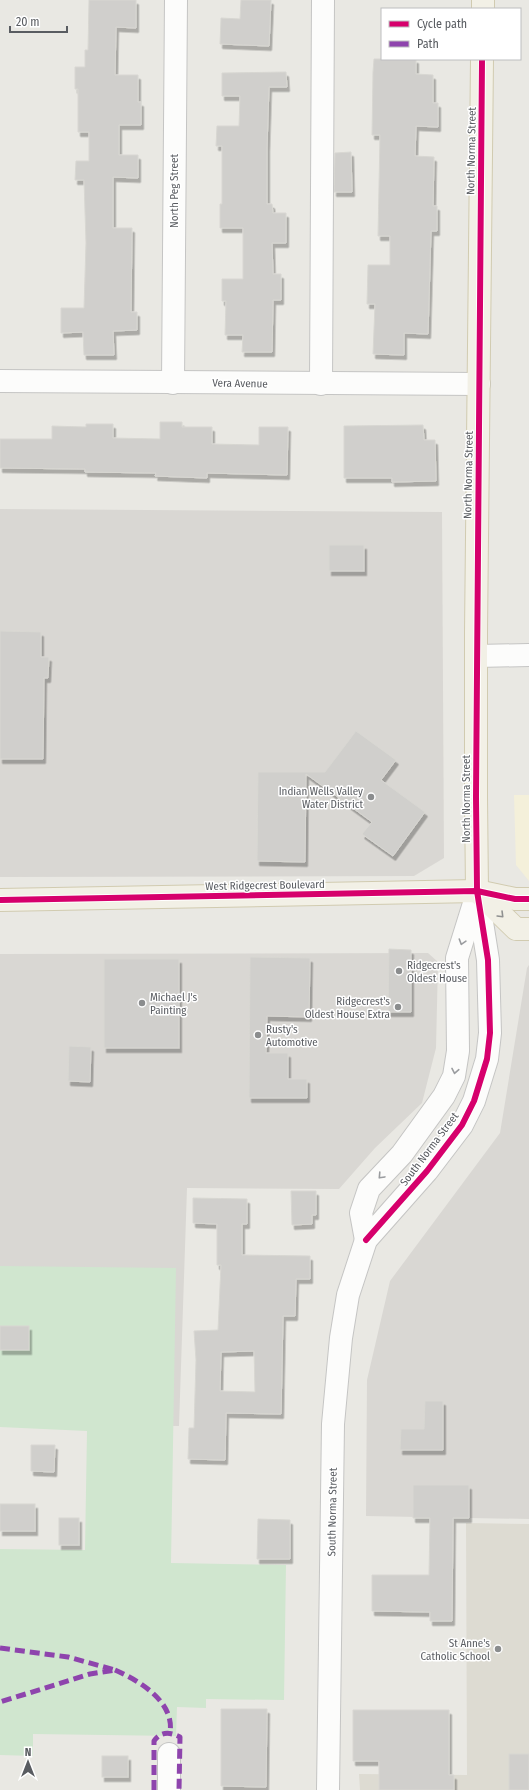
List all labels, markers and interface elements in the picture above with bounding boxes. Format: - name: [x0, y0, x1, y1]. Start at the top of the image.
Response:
- scale bar: [10, 8, 67, 34]
- legend: [381, 8, 521, 60]
- text: 20 m: [16, 15, 40, 29]
- text: Cycle path: [417, 17, 467, 31]
- text: Path: [417, 37, 439, 51]
- street label: North Norma Street: [464, 106, 479, 195]
- street label: North Peg Street: [168, 154, 181, 228]
- street label: Vera Avenue: [212, 377, 268, 390]
- street label: North Norma Street: [461, 430, 476, 519]
- street label: North Norma Street: [460, 755, 473, 843]
- place label: Indian Wells Valley Water District: [279, 785, 363, 811]
- marker: Indian Wells Valley Water District: [366, 792, 376, 802]
- street label: West Ridgecrest Boulevard: [205, 878, 325, 893]
- one-way arrow: [496, 910, 504, 918]
- one-way arrow: [458, 938, 467, 945]
- place label: Ridgecrest's Oldest House: [407, 959, 467, 985]
- marker: Ridgecrest's Oldest House: [394, 966, 404, 976]
- place label: Michael J's Painting: [150, 991, 198, 1017]
- place label: Ridgecrest's Oldest House Extra: [305, 995, 390, 1021]
- marker: Michael J's Painting: [137, 998, 147, 1008]
- marker: Ridgecrest's Oldest House Extra: [393, 1002, 403, 1012]
- place label: Rusty's Automotive: [266, 1023, 318, 1049]
- marker: Rusty's Automotive: [253, 1030, 263, 1040]
- one-way arrow: [451, 1068, 459, 1074]
- street label: South Norma Street: [397, 1110, 462, 1189]
- one-way arrow: [378, 1171, 386, 1179]
- street label: South Norma Street: [325, 1467, 340, 1556]
- place label: St Anne's Catholic School: [421, 1637, 490, 1663]
- marker: St Anne's Catholic School: [493, 1644, 503, 1654]
- north arrow: [8, 1742, 48, 1782]
- text: N: [25, 1746, 31, 1759]

